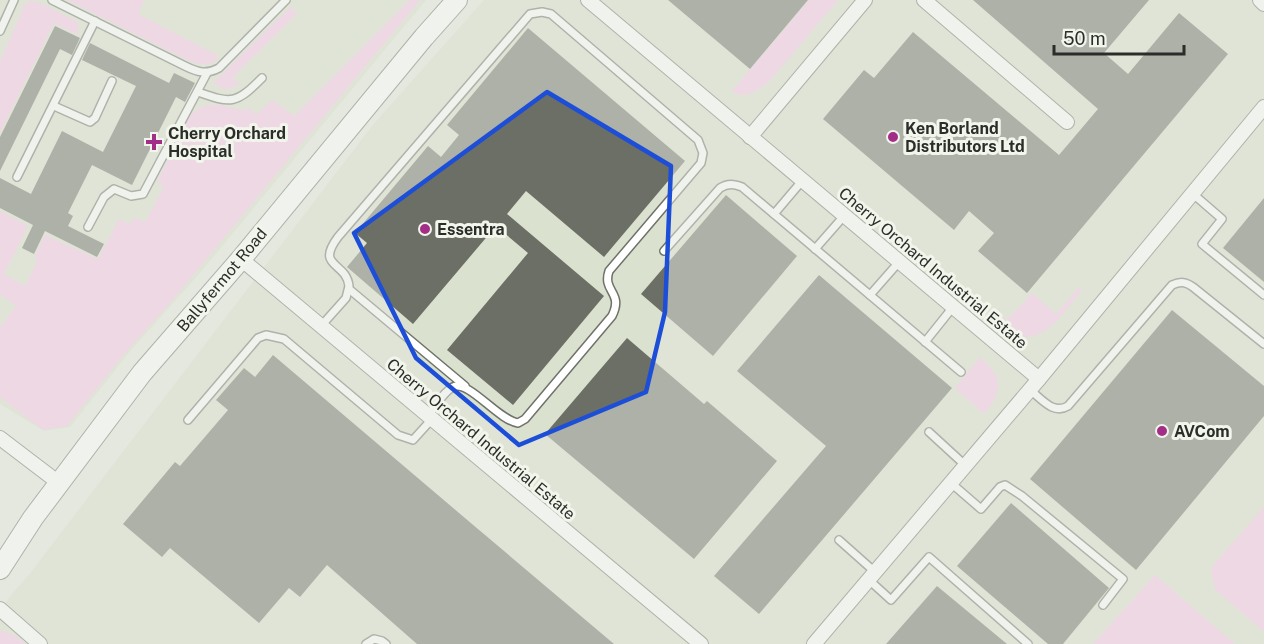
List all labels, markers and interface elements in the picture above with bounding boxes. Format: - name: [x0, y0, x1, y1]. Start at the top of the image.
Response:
- scale bar: [1054, 18, 1184, 56]
- text: 50 m: [1063, 28, 1106, 49]
- place label: Ken Borland Distributors Ltd: [905, 119, 1025, 156]
- place label: Cherry Orchard Hospital: [168, 124, 286, 161]
- marker: Ken Borland Distributors Ltd: [886, 130, 900, 144]
- marker: Cherry Orchard Hospital: [145, 133, 163, 151]
- street label: Cherry Orchard Industrial Estate: [835, 183, 1031, 353]
- place label: Essentra: [437, 220, 504, 239]
- marker: Essentra: [418, 222, 432, 236]
- street label: Ballyfermot Road: [173, 224, 271, 336]
- street label: Cherry Orchard Industrial Estate: [383, 354, 579, 524]
- place label: AVCom: [1174, 422, 1230, 441]
- marker: AVCom: [1155, 424, 1169, 438]

